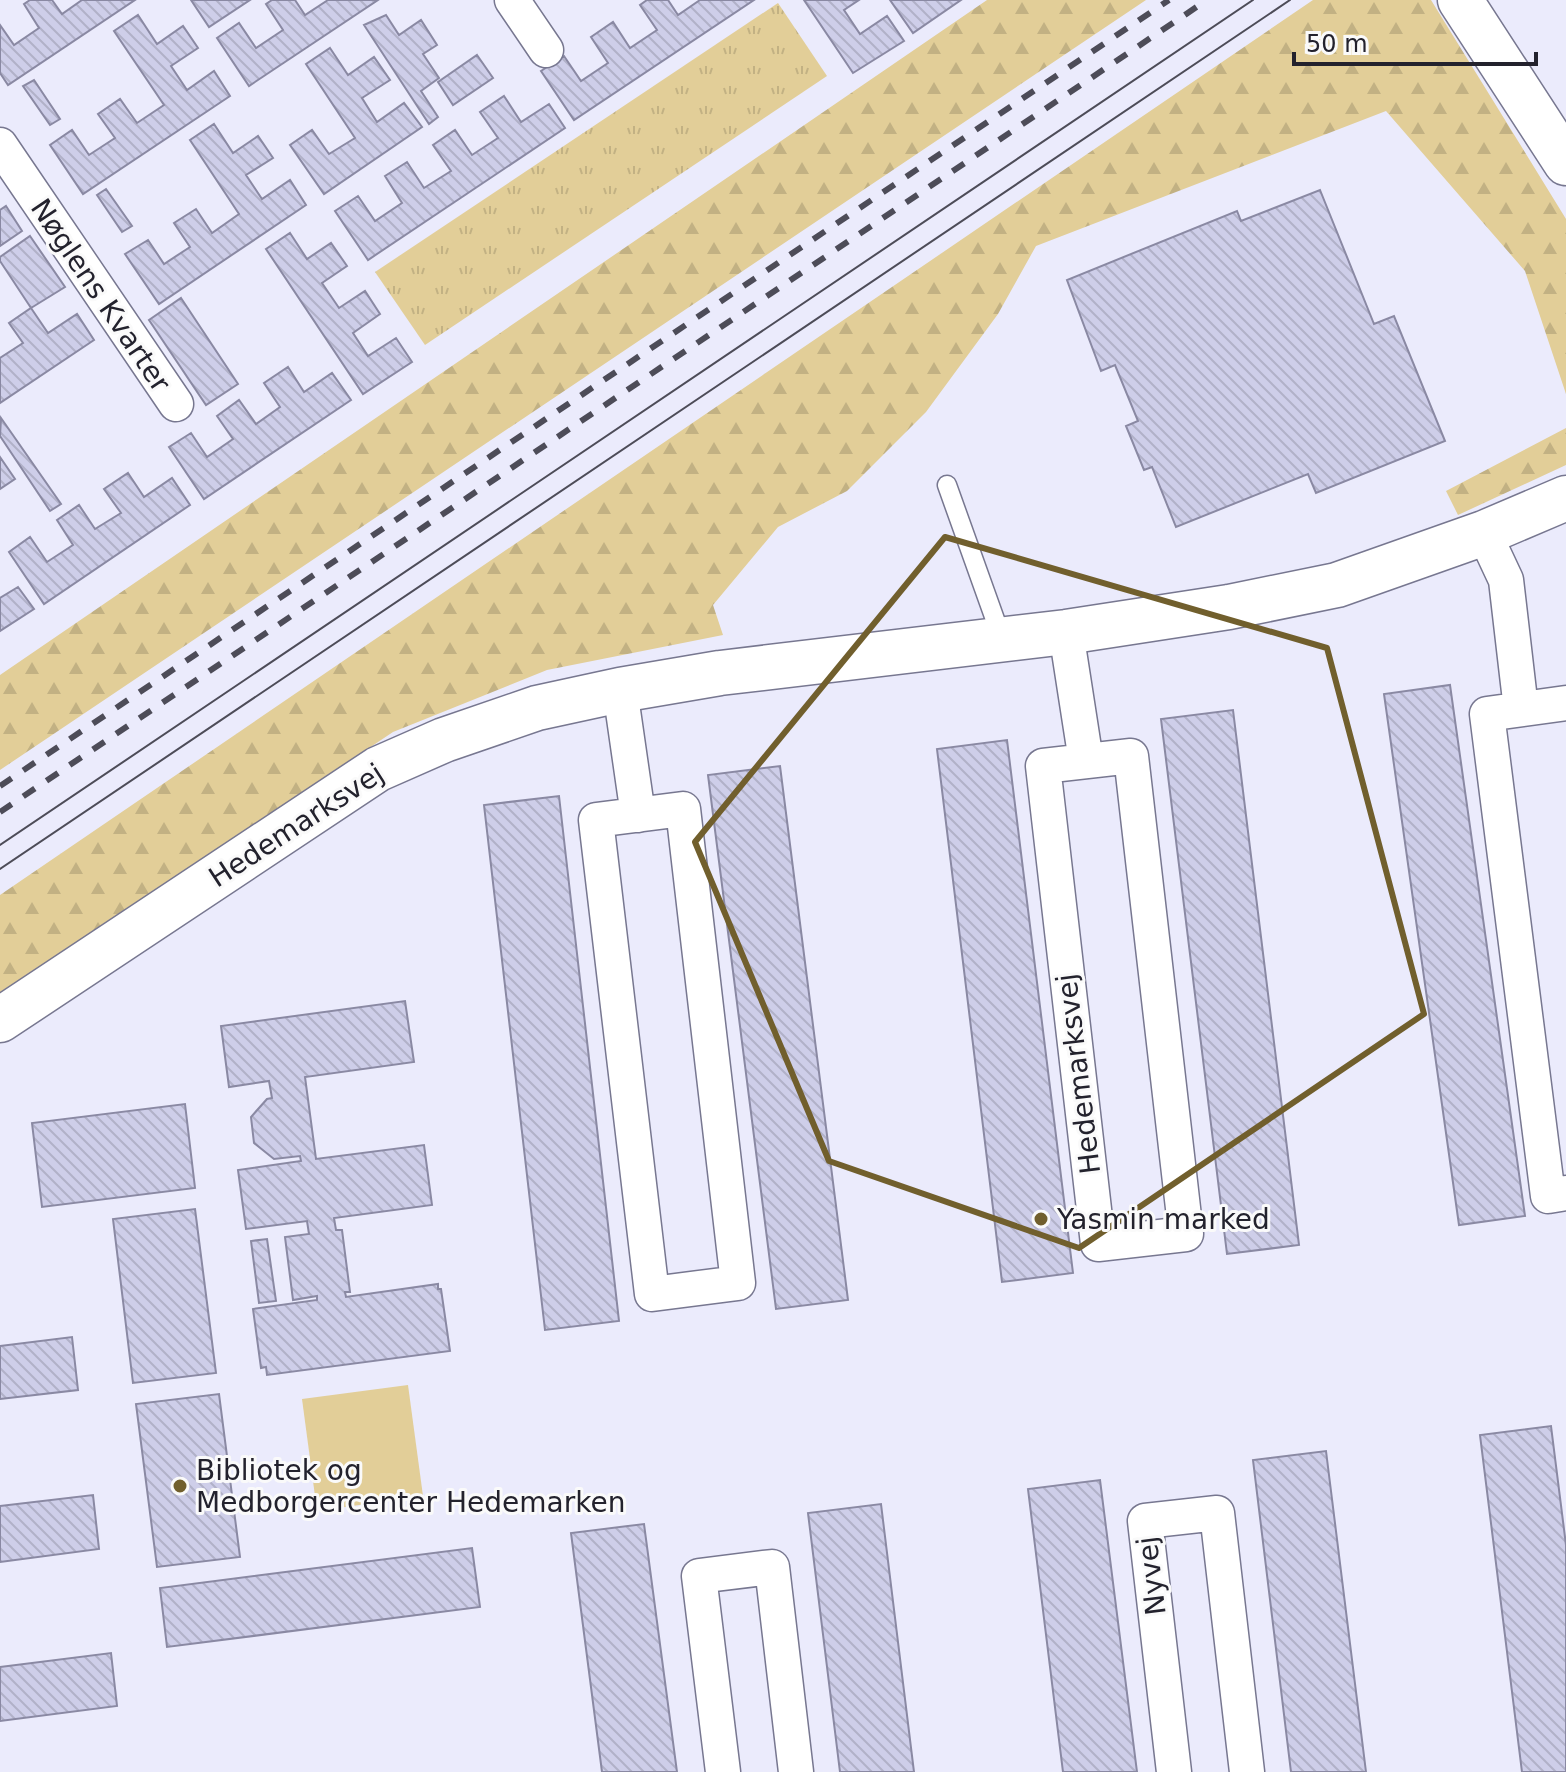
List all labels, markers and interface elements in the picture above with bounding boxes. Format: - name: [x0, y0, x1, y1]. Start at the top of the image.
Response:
- scale bar: [1294, 16, 1536, 66]
- text: 50 m: [1306, 30, 1368, 58]
- street label: Nøglens Kvarter: [24, 193, 178, 398]
- street label: Hedemarksvej: [203, 757, 390, 894]
- street label: Hedemarksvej: [1050, 972, 1107, 1176]
- place label: Yasmin marked: [1056, 1203, 1270, 1236]
- marker: Yasmin marked: [1032, 1210, 1050, 1228]
- place label: Bibliotek og Medborgercenter Hedemarken: [196, 1454, 625, 1519]
- marker: Bibliotek og Medborgercenter Hedemarken: [171, 1477, 189, 1495]
- street label: Nyvej: [1130, 1535, 1173, 1617]

